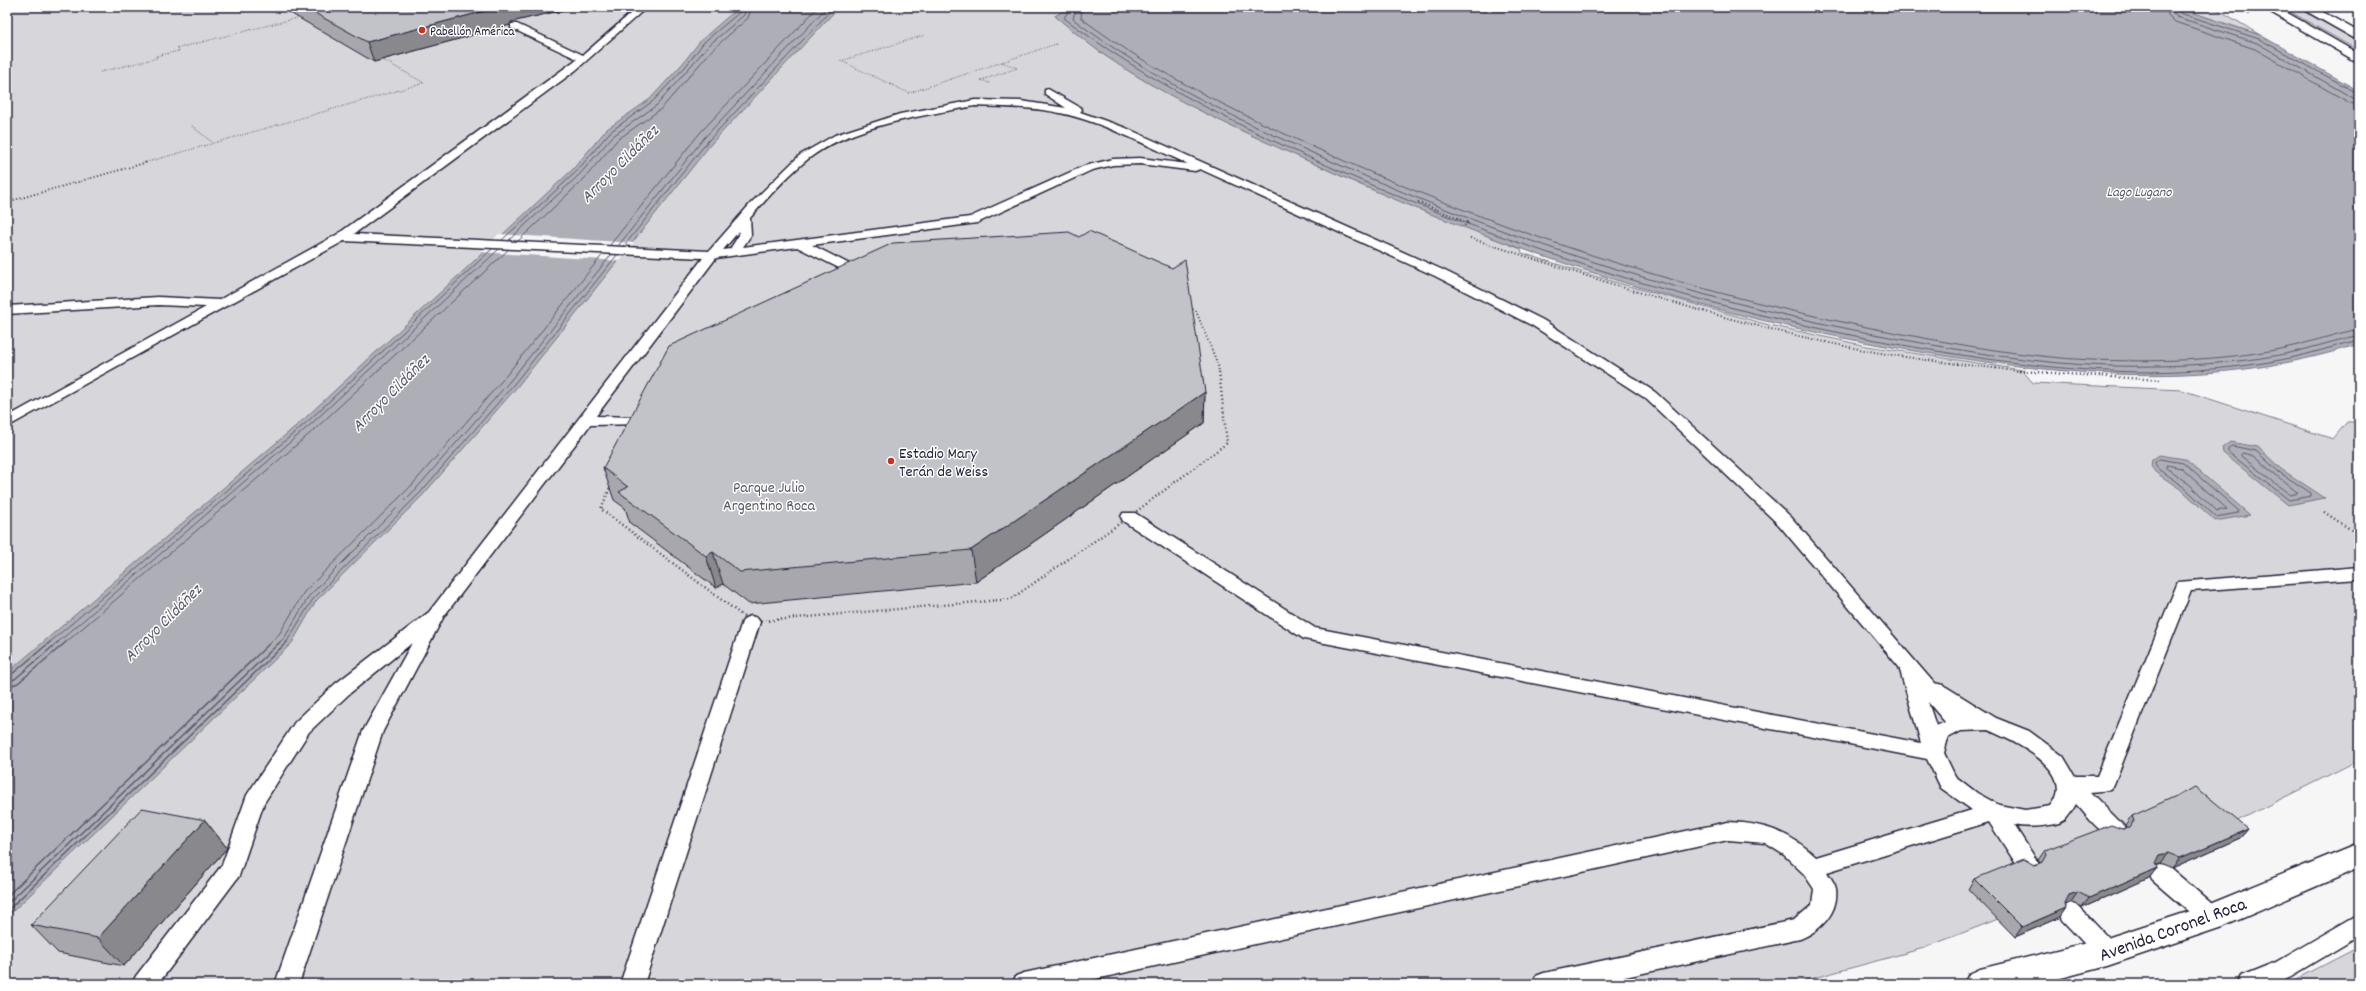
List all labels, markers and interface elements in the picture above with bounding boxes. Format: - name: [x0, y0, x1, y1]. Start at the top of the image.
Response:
- place label: Pabellón América: [430, 23, 515, 42]
- marker: Pabellón América: [417, 25, 427, 35]
- water label: Arroyo Cildáñez: [577, 120, 667, 210]
- water label: Lago Lugano: [2106, 183, 2172, 203]
- water label: Arroyo Cildáñez: [348, 349, 438, 439]
- place label: Estadio Mary Terán de Weiss: [899, 443, 989, 484]
- marker: Estadio Mary Terán de Weiss: [886, 456, 896, 466]
- park label: Parque Julio Argentino Roca: [723, 477, 815, 518]
- water label: Arroyo Cildáñez: [120, 579, 210, 669]
- street label: Avenida Coronel Roca: [2096, 892, 2252, 970]

